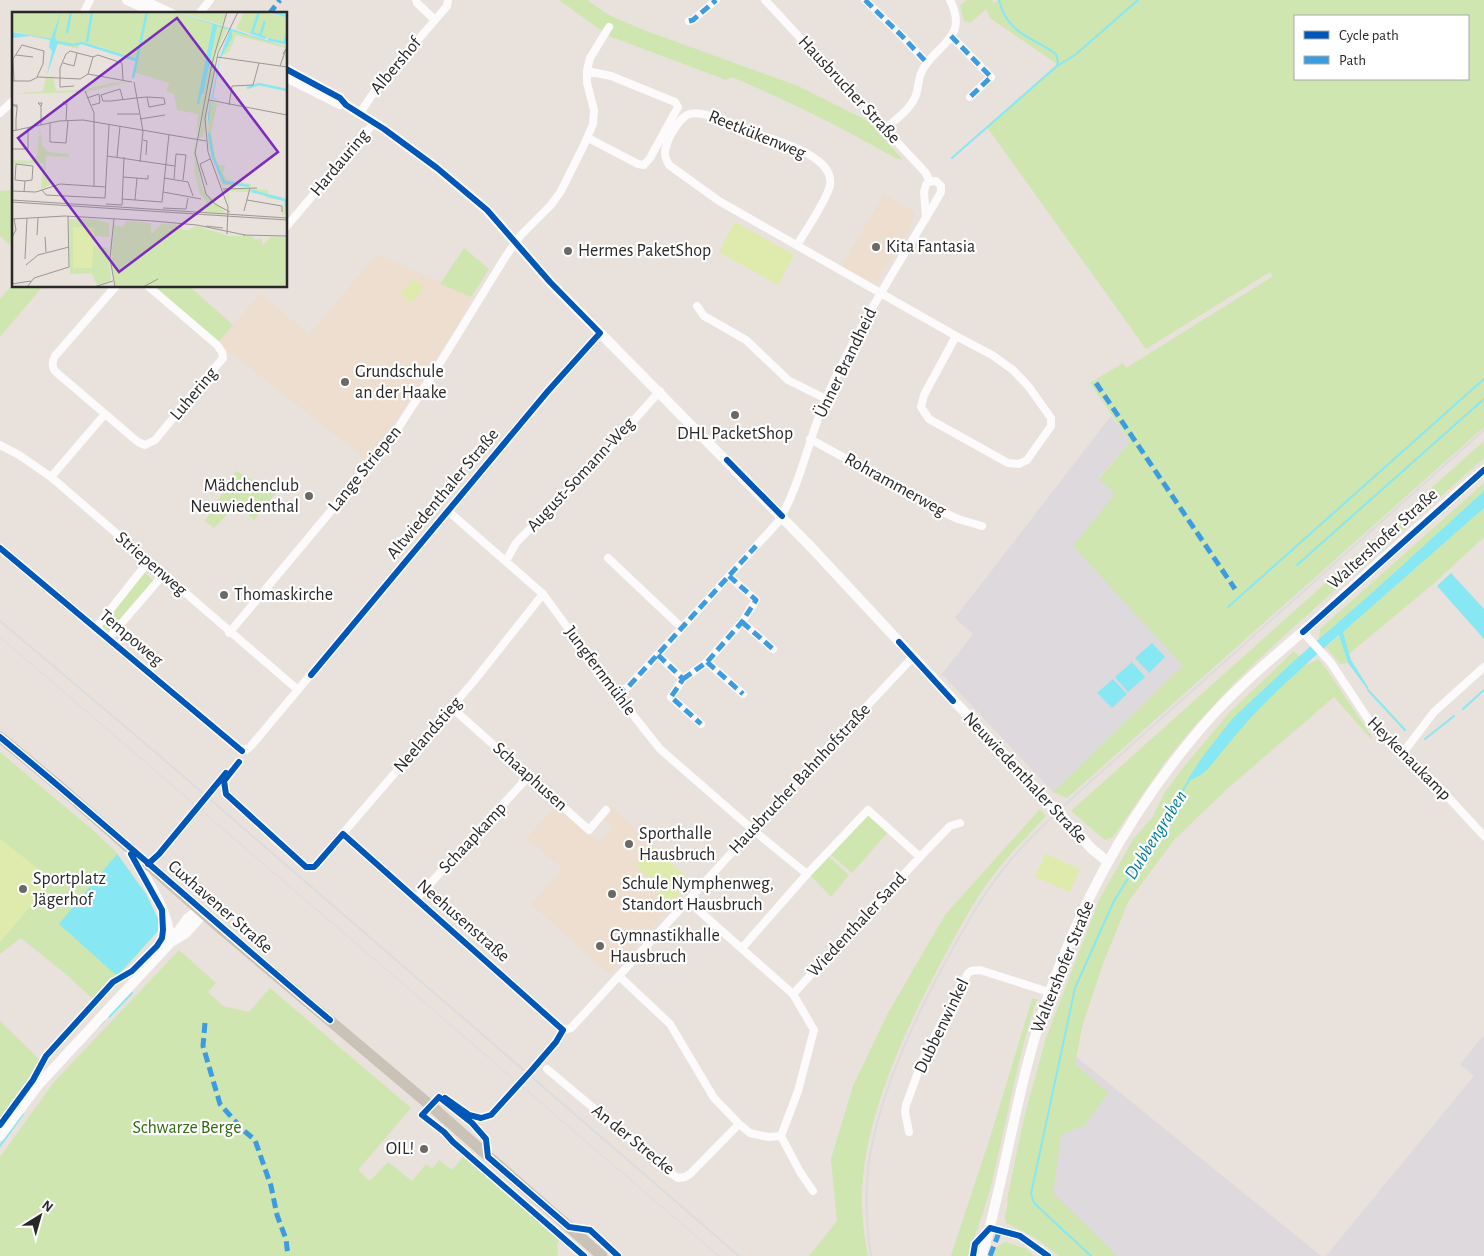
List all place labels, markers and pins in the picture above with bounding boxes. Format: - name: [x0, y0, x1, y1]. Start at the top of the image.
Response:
- place label: Kita Fantasia: [886, 238, 975, 256]
- marker: Kita Fantasia: [870, 241, 882, 253]
- place label: Hermes PaketShop: [578, 242, 711, 260]
- marker: Hermes PaketShop: [562, 245, 574, 257]
- place label: Grundschule an der Haake: [355, 363, 447, 402]
- marker: Grundschule an der Haake: [339, 376, 351, 388]
- marker: DHL PacketShop: [729, 409, 741, 421]
- place label: DHL PacketShop: [677, 425, 793, 443]
- place label: Mädchenclub Neuwiedenthal: [190, 477, 299, 516]
- marker: Mädchenclub Neuwiedenthal: [303, 490, 315, 502]
- place label: Thomaskirche: [234, 586, 333, 604]
- marker: Thomaskirche: [218, 589, 230, 601]
- place label: Sporthalle Hausbruch: [639, 825, 715, 864]
- marker: Sporthalle Hausbruch: [623, 838, 635, 850]
- place label: Sportplatz Jägerhof: [33, 870, 106, 909]
- place label: Schule Nymphenweg, Standort Hausbruch: [622, 875, 774, 914]
- marker: Sportplatz Jägerhof: [17, 883, 29, 895]
- marker: Schule Nymphenweg, Standort Hausbruch: [606, 888, 618, 900]
- place label: Gymnastikhalle Hausbruch: [610, 927, 720, 966]
- marker: Gymnastikhalle Hausbruch: [594, 940, 606, 952]
- place label: OIL!: [386, 1140, 414, 1158]
- marker: OIL!: [418, 1143, 430, 1155]

